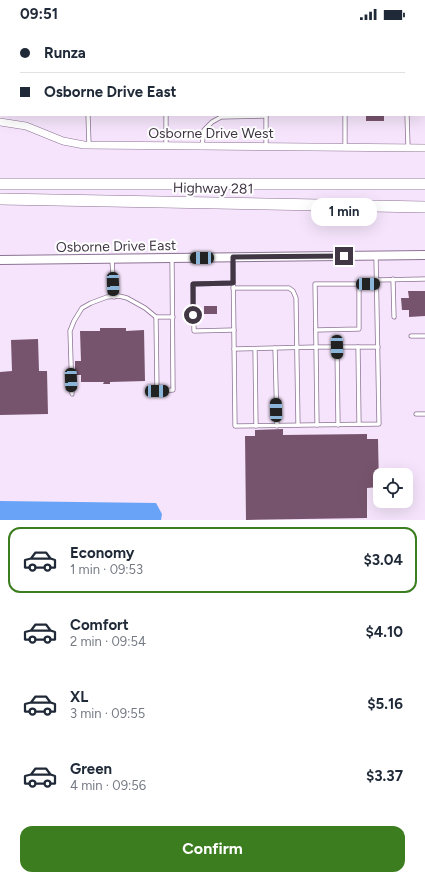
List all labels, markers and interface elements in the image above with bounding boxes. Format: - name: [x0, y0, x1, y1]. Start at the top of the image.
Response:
- text: 09:51: [20, 5, 58, 23]
- text: Runza: [44, 44, 86, 62]
- text: Osborne Drive East: [44, 83, 176, 101]
- street label: Osborne Drive West: [148, 125, 274, 142]
- street label: Highway 281: [173, 179, 253, 198]
- callout: 1 min: [311, 198, 377, 226]
- text: 1 min: [329, 204, 359, 219]
- street label: Osborne Drive East: [56, 237, 176, 256]
- route end: [335, 247, 353, 265]
- car: [190, 252, 214, 264]
- car: [107, 272, 119, 296]
- car: [356, 278, 380, 290]
- route start: [184, 306, 202, 324]
- car: [331, 335, 343, 359]
- car: [65, 368, 77, 392]
- car: [145, 385, 169, 397]
- car: [270, 398, 282, 422]
- map controls: [373, 468, 413, 508]
- button: locate: [373, 468, 413, 508]
- icon: car: [22, 542, 58, 578]
- text: Economy: [70, 544, 135, 562]
- text: $3.04: [363, 551, 403, 569]
- text: 1 min · 09:53: [70, 562, 143, 577]
- icon: car: [22, 614, 58, 650]
- text: Comfort: [70, 616, 129, 634]
- text: $4.10: [365, 623, 403, 641]
- text: 2 min · 09:54: [70, 634, 146, 649]
- icon: car: [22, 686, 58, 722]
- text: XL: [70, 688, 88, 706]
- text: $5.16: [367, 695, 403, 713]
- text: 3 min · 09:55: [70, 706, 145, 721]
- icon: car: [22, 758, 58, 794]
- text: Green: [70, 760, 112, 778]
- text: $3.37: [366, 767, 403, 785]
- text: 4 min · 09:56: [70, 778, 146, 793]
- button: Confirm: [20, 826, 405, 872]

